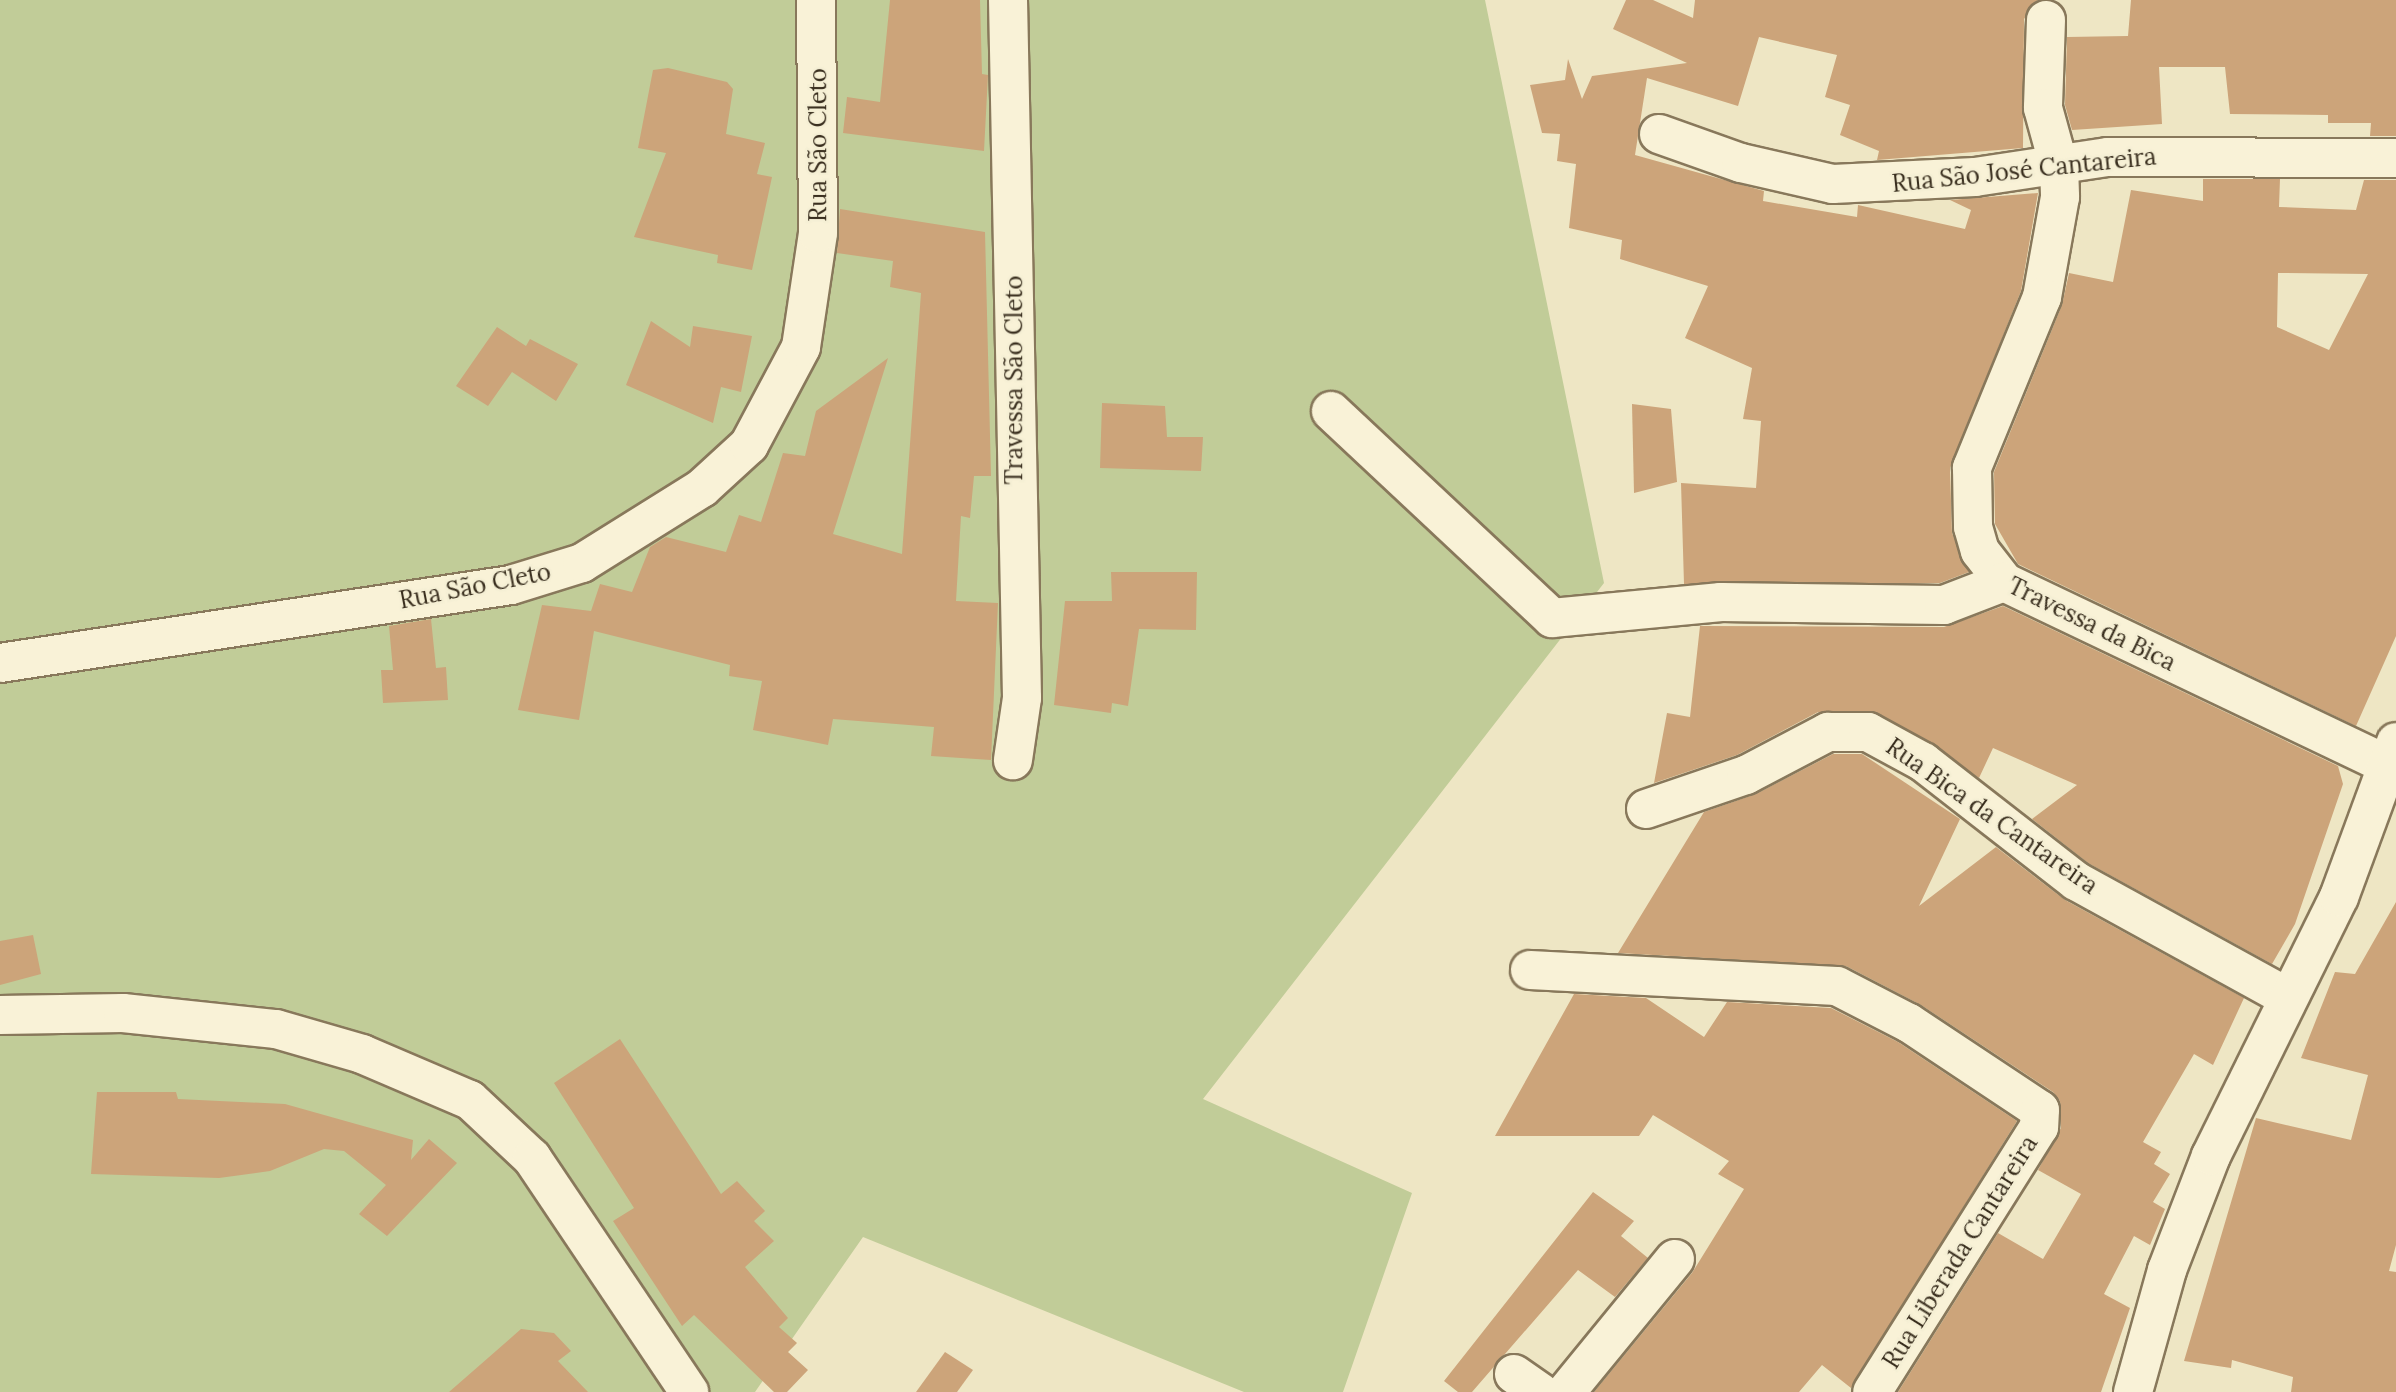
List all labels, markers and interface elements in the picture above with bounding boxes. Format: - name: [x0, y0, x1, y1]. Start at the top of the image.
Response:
- street label: Rua São Cleto: [804, 68, 832, 222]
- street label: Rua São José Cantareira: [1890, 142, 2158, 198]
- street label: Travessa São Cleto: [1000, 275, 1028, 485]
- street label: Rua São Cleto: [397, 557, 553, 615]
- street label: Travessa da Bica: [2004, 571, 2180, 677]
- street label: Rua Bica da Cantareira: [1881, 732, 2103, 900]
- street label: Rua Liberada Cantareira: [1876, 1130, 2044, 1374]

